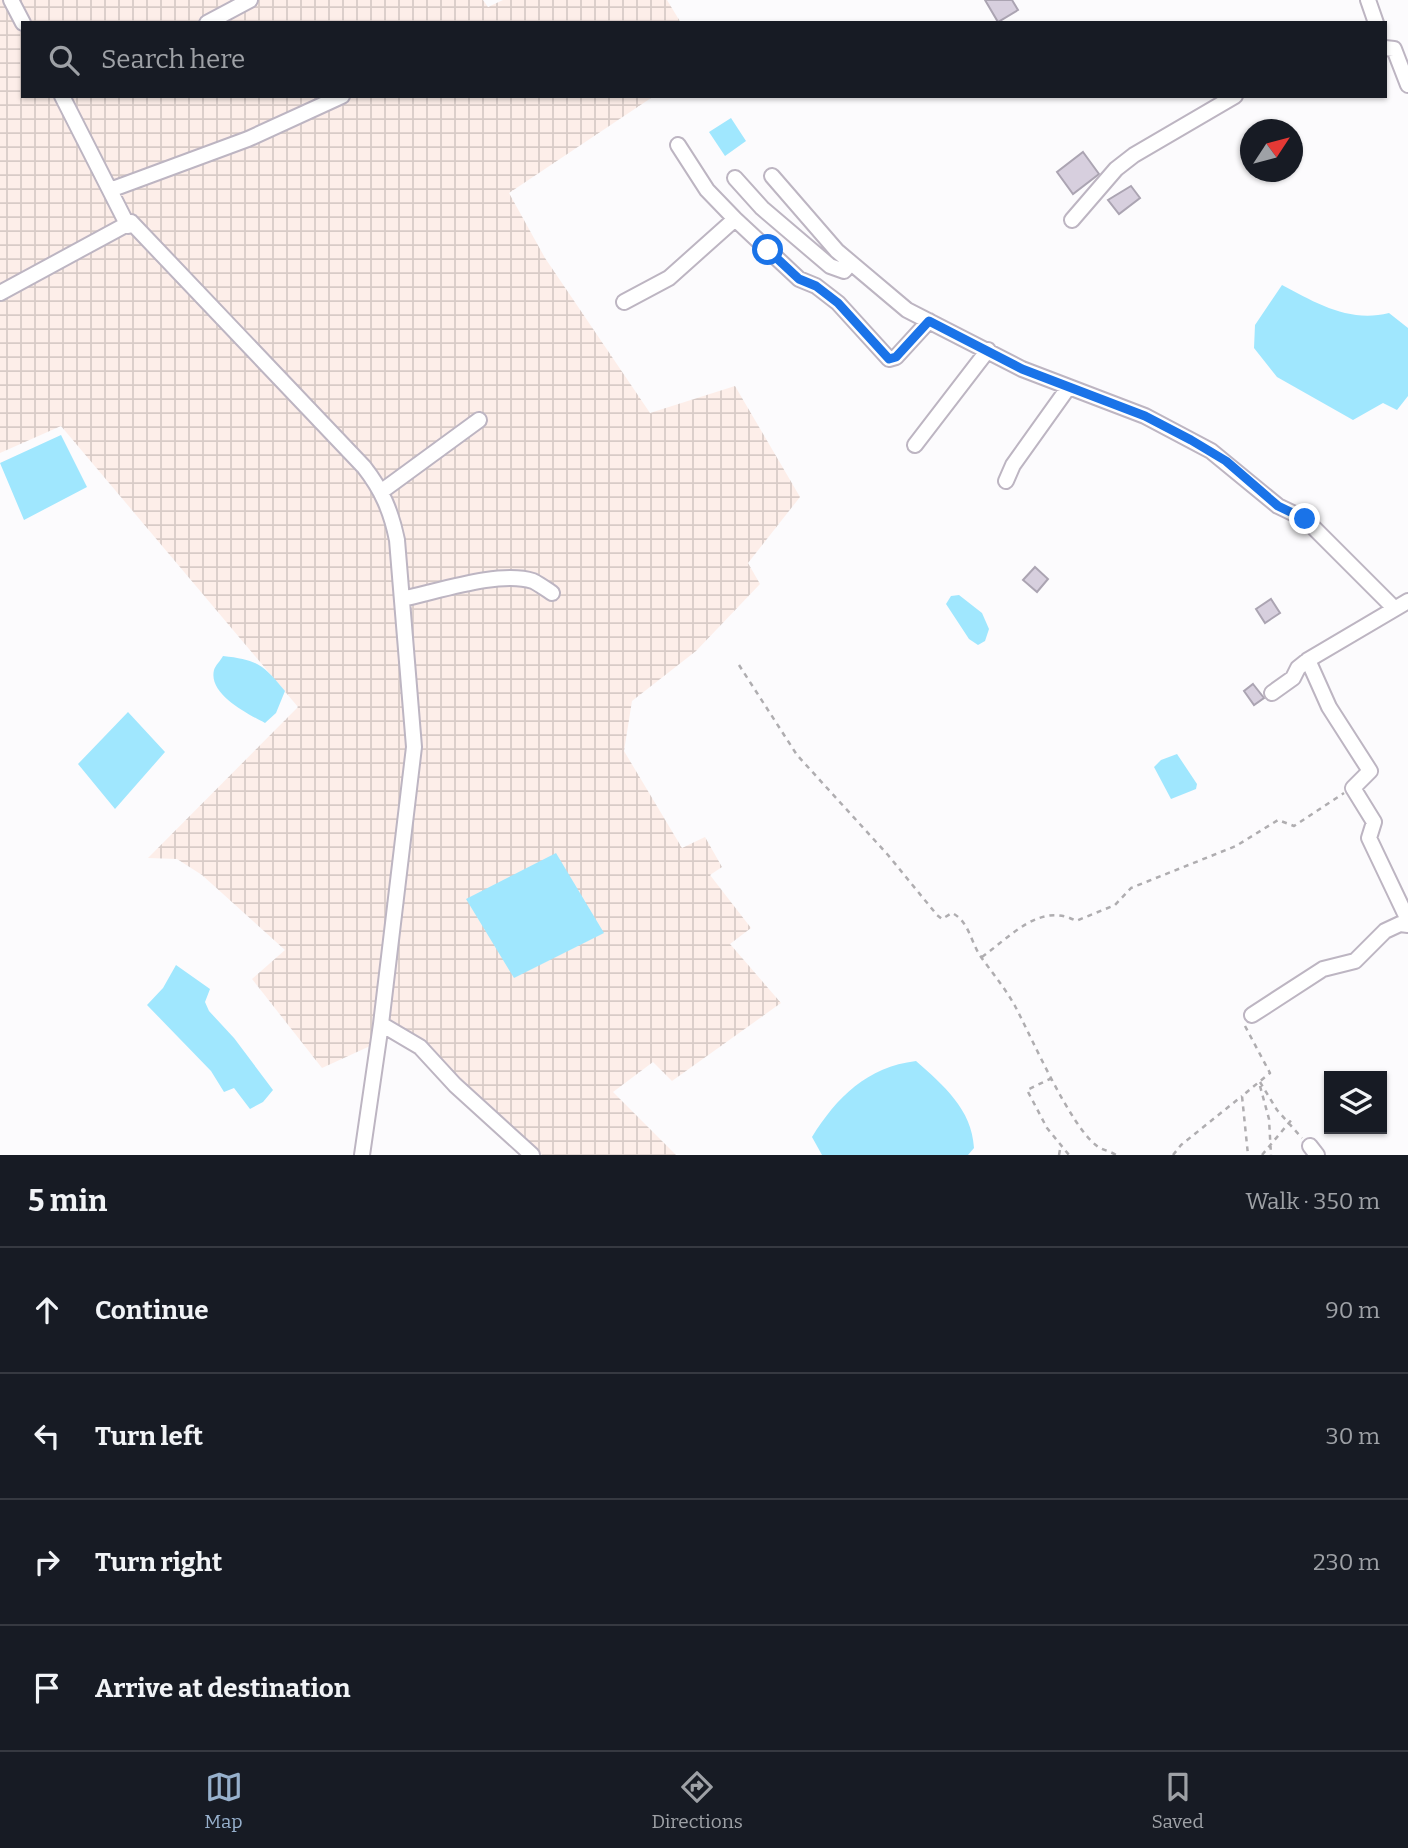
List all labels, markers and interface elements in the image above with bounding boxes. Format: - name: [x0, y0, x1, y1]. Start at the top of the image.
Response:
- search box: [21, 21, 1387, 98]
- icon: search: [45, 41, 83, 79]
- text: Search here: [101, 44, 245, 75]
- north arrow: [1240, 119, 1303, 182]
- route start: [752, 234, 783, 265]
- route end: [1289, 503, 1320, 534]
- map controls: [1324, 1071, 1387, 1134]
- button: layers: [1324, 1071, 1387, 1134]
- text: 5 min: [28, 1183, 107, 1219]
- text: Walk · 350 m: [1245, 1187, 1380, 1215]
- icon: ahead: [28, 1291, 66, 1329]
- text: Continue: [95, 1295, 209, 1326]
- text: 90 m: [1325, 1296, 1380, 1324]
- icon: left: [28, 1417, 66, 1455]
- text: Turn left: [95, 1421, 203, 1452]
- text: 30 m: [1326, 1422, 1380, 1450]
- icon: right: [28, 1543, 66, 1581]
- text: Turn right: [95, 1547, 222, 1578]
- text: 230 m: [1313, 1548, 1380, 1576]
- icon: arrive: [28, 1669, 66, 1707]
- text: Arrive at destination: [95, 1673, 350, 1704]
- tab: Map: [204, 1768, 243, 1833]
- tab: Directions: [651, 1768, 743, 1833]
- tab: Saved: [1151, 1768, 1204, 1833]

